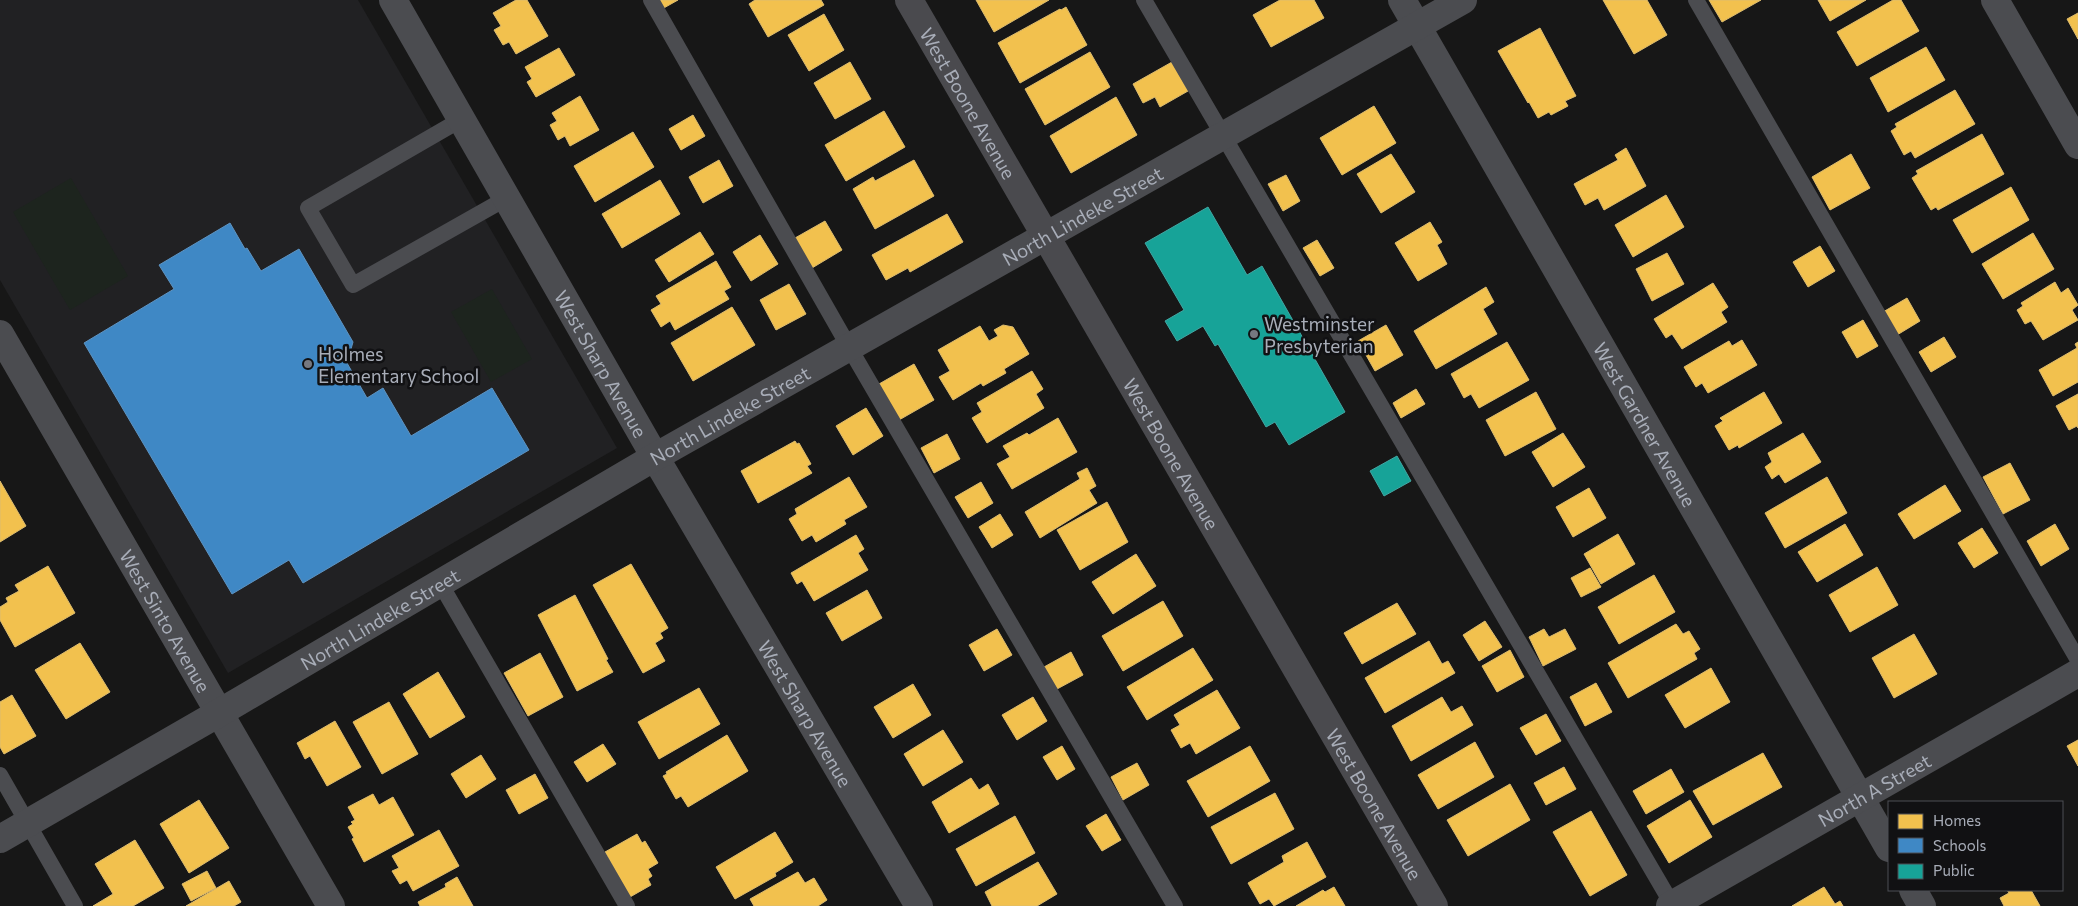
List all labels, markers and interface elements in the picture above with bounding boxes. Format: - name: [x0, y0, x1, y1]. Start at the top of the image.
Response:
- street label: West Boone Avenue: [916, 23, 1021, 183]
- street label: North Lindeke Street: [998, 161, 1167, 270]
- street label: West Sharp Avenue: [550, 286, 653, 441]
- place label: Westminster Presbyterian: [1264, 312, 1375, 357]
- marker: Westminster Presbyterian: [1248, 328, 1260, 340]
- street label: West Gardner Avenue: [1589, 338, 1702, 510]
- place label: Holmes Elementary School: [318, 342, 479, 387]
- marker: Holmes Elementary School: [302, 358, 314, 370]
- street label: North Lindeke Street: [645, 360, 814, 469]
- street label: West Boone Avenue: [1119, 374, 1225, 533]
- street label: West Sinto Avenue: [115, 545, 216, 696]
- street label: North Lindeke Street: [296, 563, 464, 674]
- street label: West Sharp Avenue: [754, 636, 858, 791]
- street label: West Boone Avenue: [1322, 724, 1428, 884]
- street label: North A Street: [1814, 748, 1935, 831]
- legend: [1888, 801, 2063, 891]
- text: Homes: [1933, 811, 1981, 829]
- text: Schools: [1933, 836, 1987, 854]
- text: Public: [1933, 861, 1975, 879]

